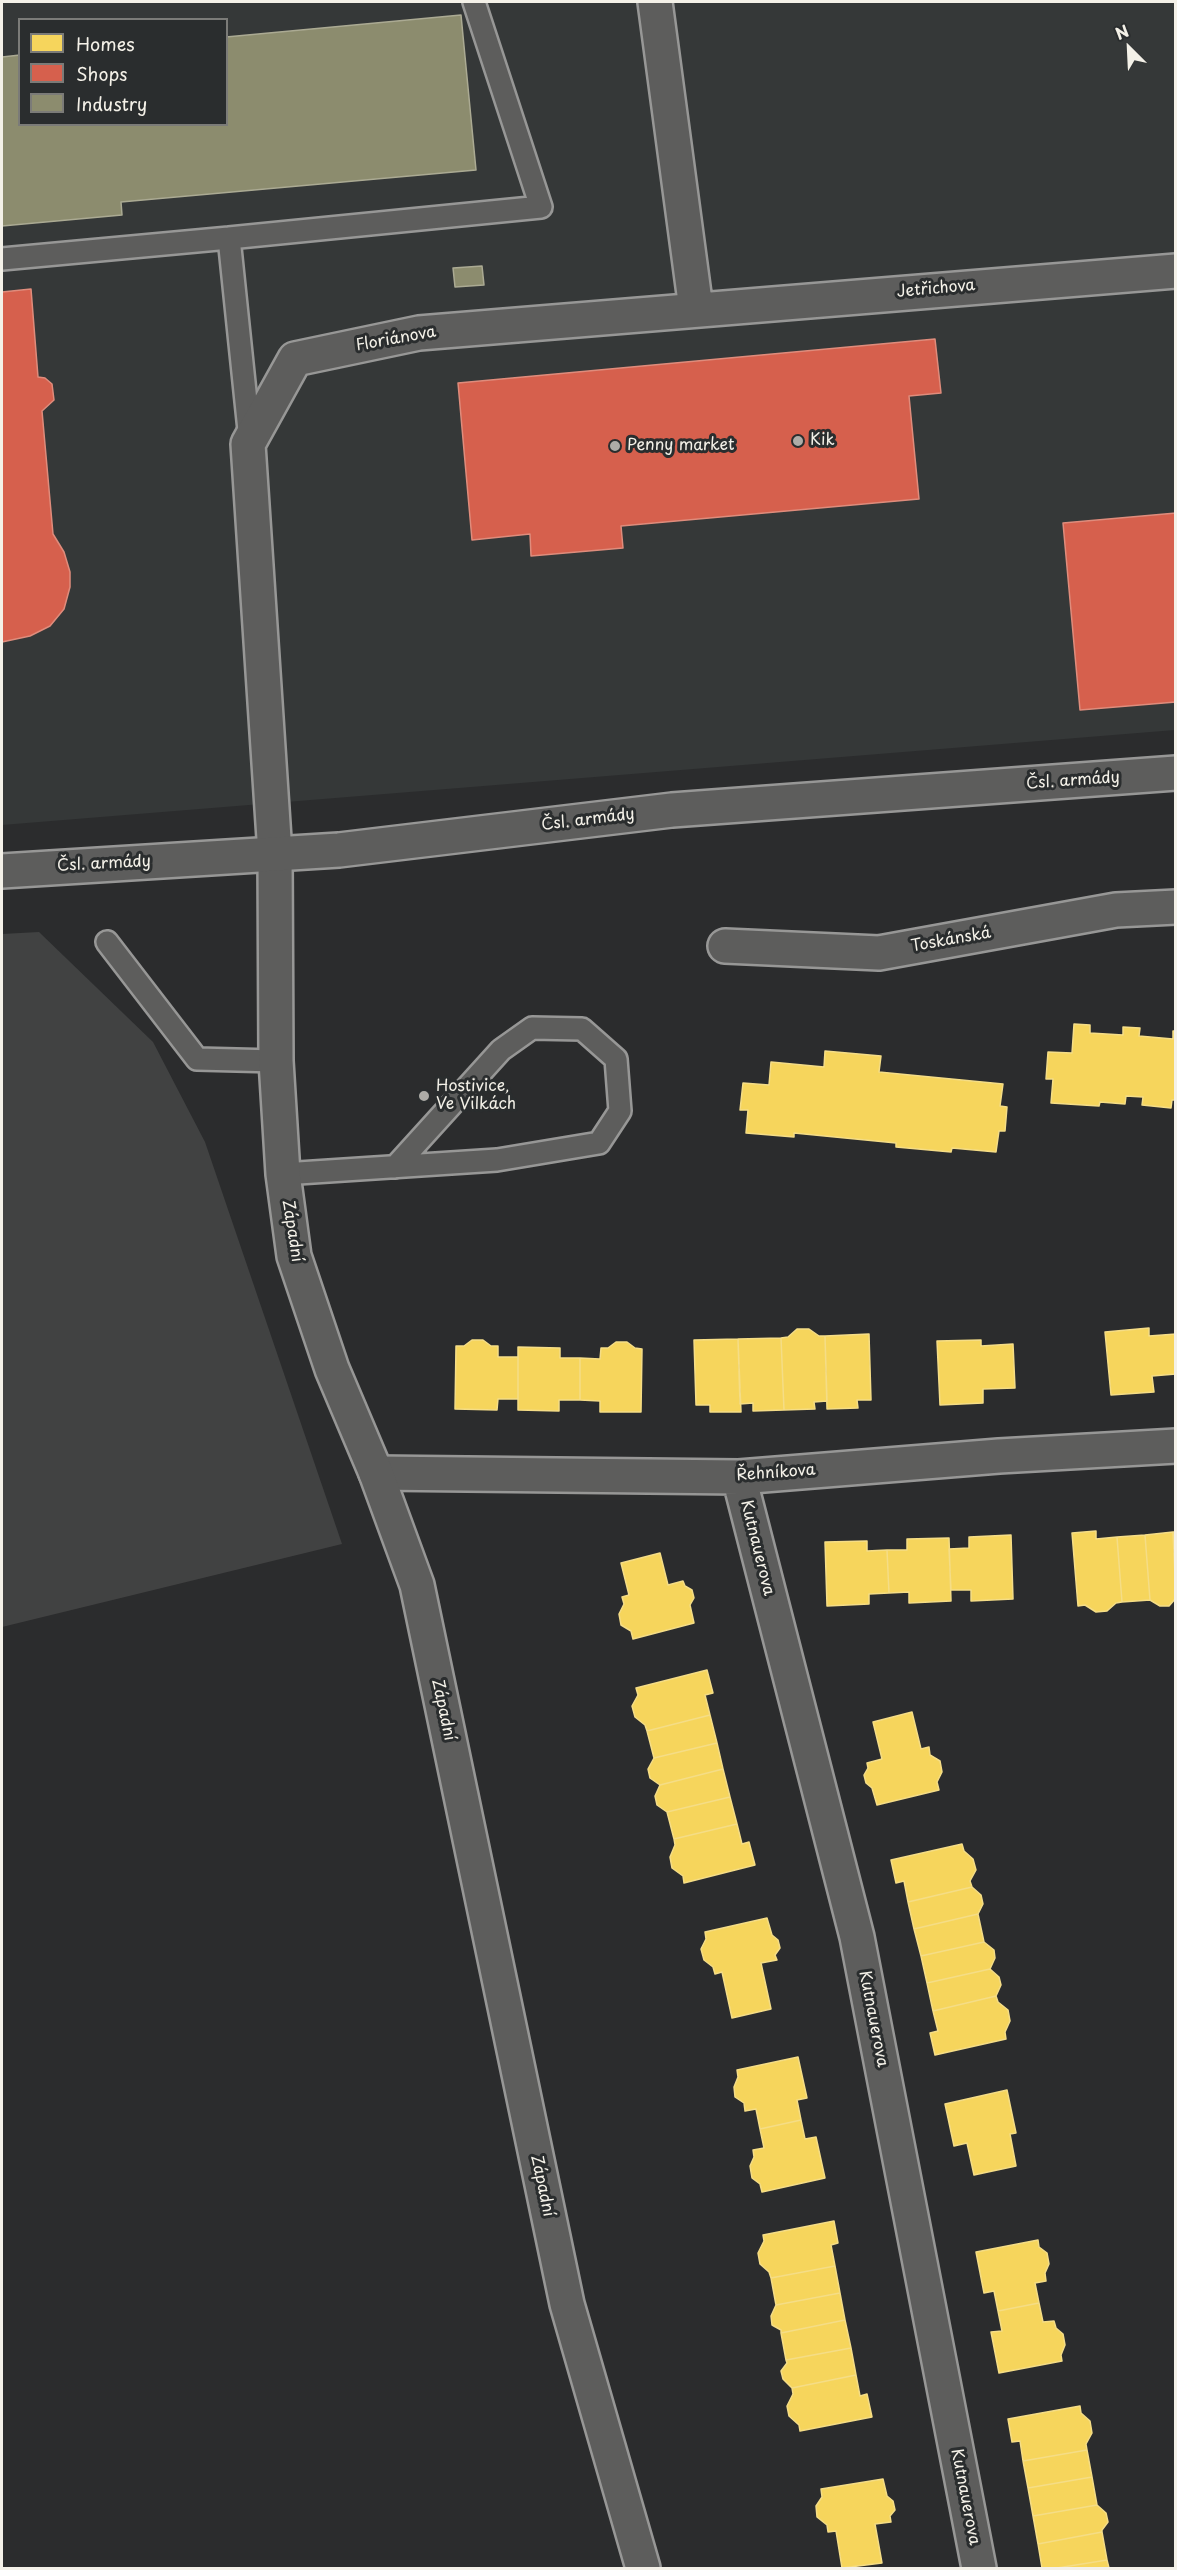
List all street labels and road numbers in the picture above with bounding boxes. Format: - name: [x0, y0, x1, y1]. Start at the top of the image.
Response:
- street label: Jetřichova: [896, 276, 976, 302]
- street label: Floriánova: [354, 323, 438, 355]
- street label: Čsl. armády: [1026, 768, 1120, 794]
- street label: Čsl. armády: [540, 805, 636, 835]
- street label: Čsl. armády: [57, 852, 151, 876]
- street label: Toskánská: [910, 924, 992, 956]
- street label: Západní: [278, 1199, 306, 1263]
- street label: Řehníkova: [736, 1461, 816, 1485]
- street label: Kutnauerova: [736, 1498, 778, 1598]
- street label: Západní: [427, 1677, 459, 1743]
- street label: Kutnauerova: [854, 1969, 892, 2069]
- street label: Západní: [526, 2153, 558, 2219]
- street label: Kutnauerova: [946, 2447, 984, 2547]

